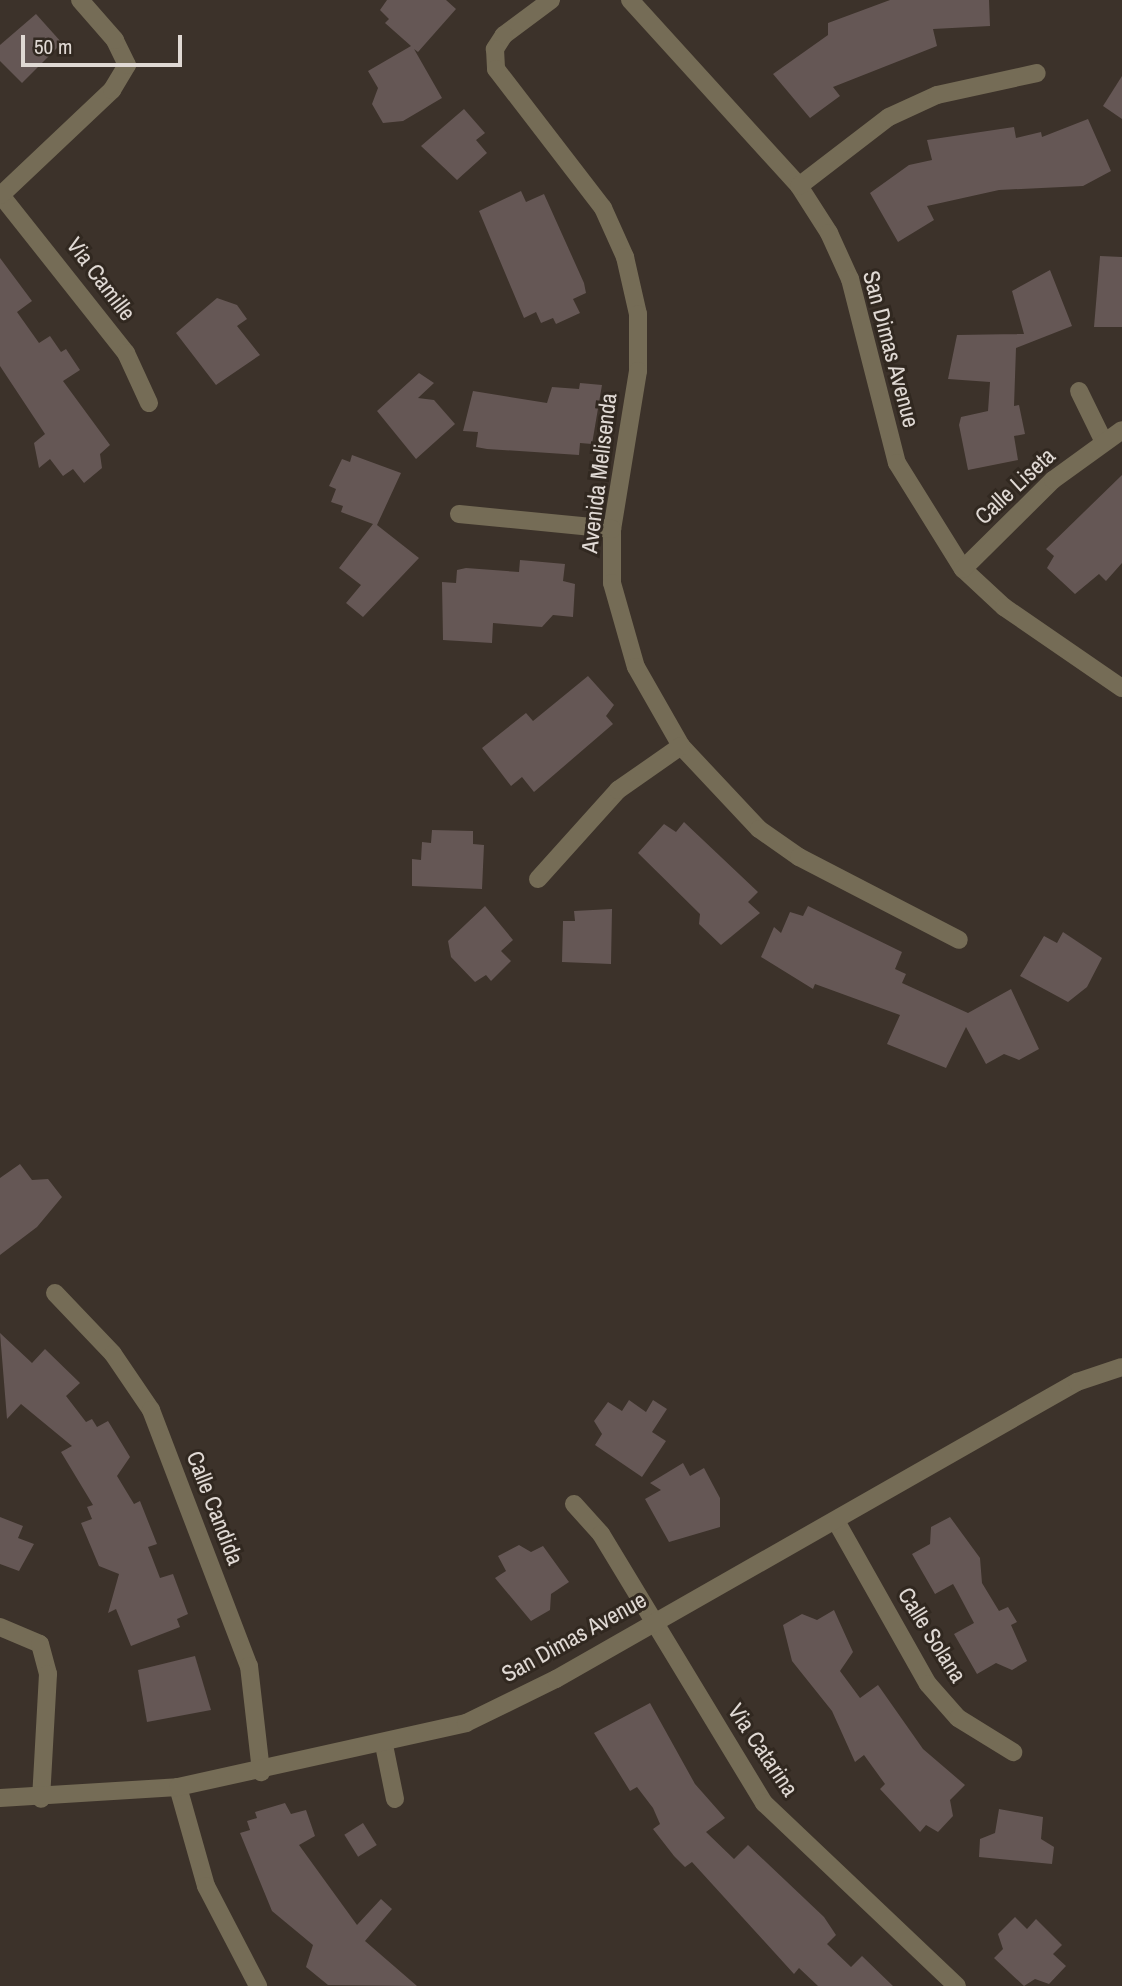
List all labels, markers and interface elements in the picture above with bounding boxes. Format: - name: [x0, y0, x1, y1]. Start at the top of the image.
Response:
- scale bar: [24, 21, 186, 65]
- text: 50 m: [34, 32, 72, 61]
- street label: Via Camille: [61, 232, 141, 326]
- street label: San Dimas Avenue: [857, 267, 925, 431]
- street label: Avenida Melisenda: [575, 391, 623, 555]
- street label: Calle Liseta: [969, 442, 1061, 530]
- street label: Calle Candida: [181, 1447, 249, 1569]
- street label: Calle Solana: [892, 1582, 972, 1688]
- street label: San Dimas Avenue: [496, 1586, 652, 1688]
- street label: Via Catarina: [722, 1699, 804, 1801]

